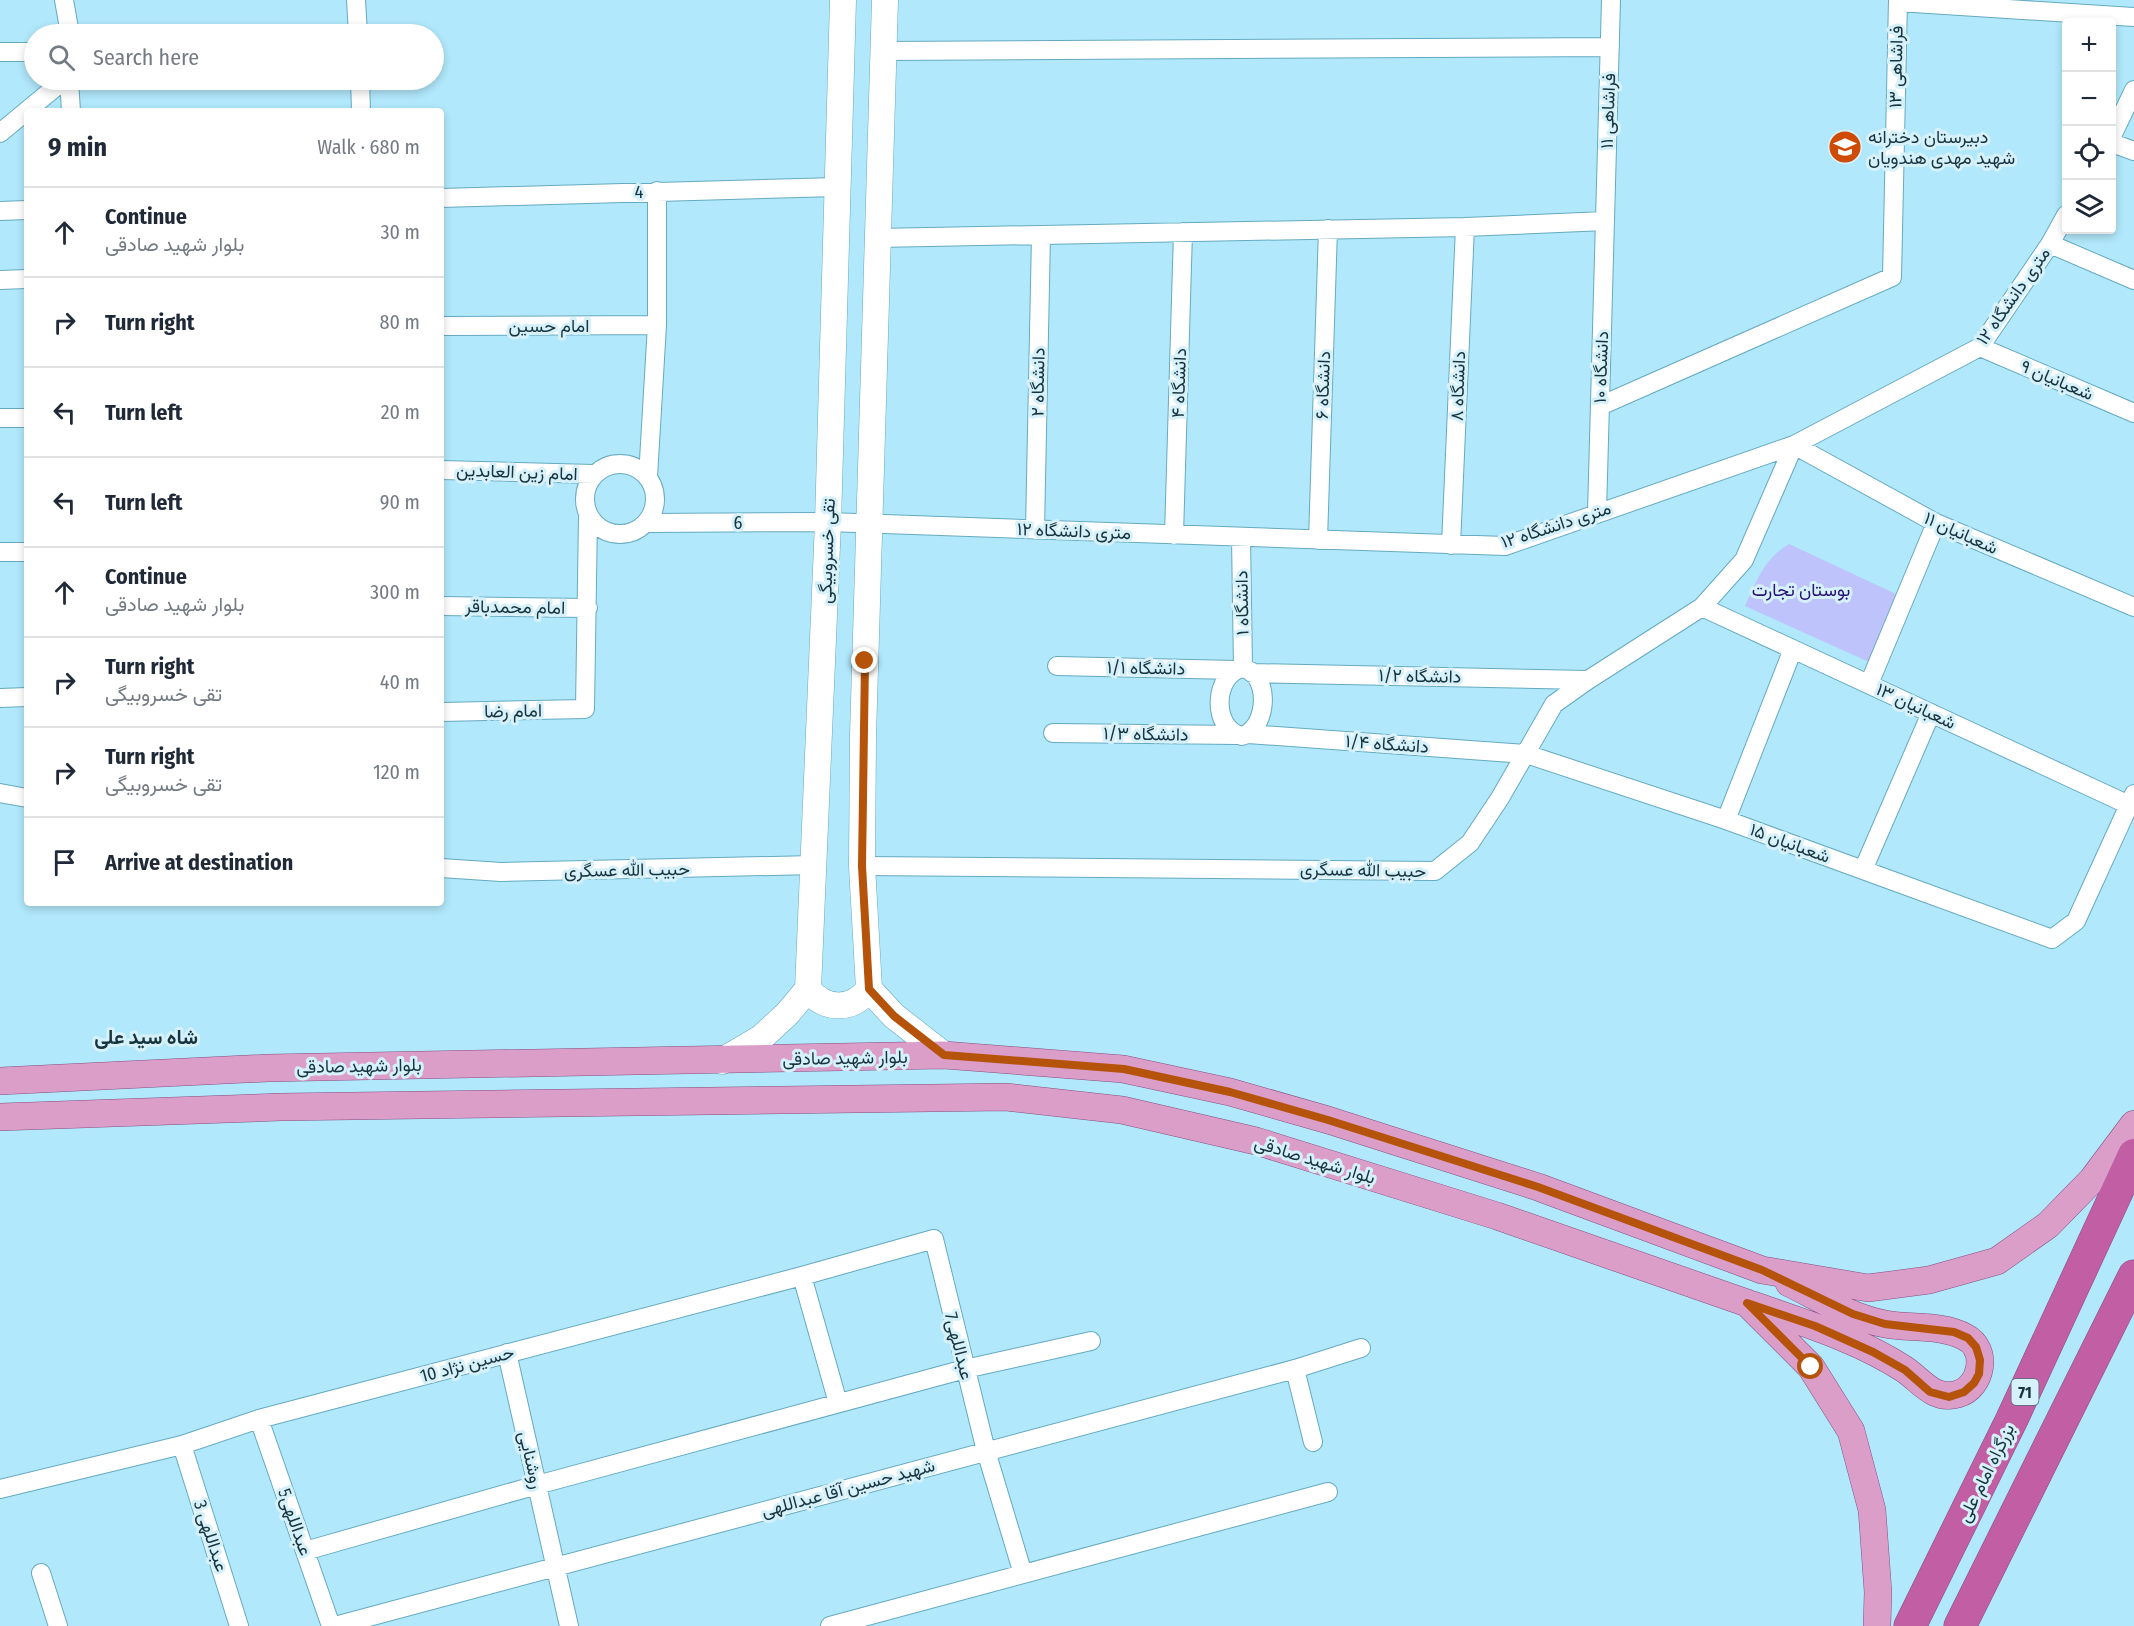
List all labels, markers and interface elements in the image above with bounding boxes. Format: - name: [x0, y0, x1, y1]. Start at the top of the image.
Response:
- map controls: [2062, 18, 2116, 234]
- button: +: [2062, 18, 2116, 72]
- search box: [24, 24, 444, 90]
- street label: فراشاهی ۱۳: [1884, 26, 1908, 108]
- icon: search: [45, 41, 78, 74]
- text: Search here: [93, 44, 199, 71]
- button: −: [2062, 72, 2116, 126]
- street label: فراشاهی ۱۱: [1596, 73, 1620, 149]
- place label: دبیرستان دخترانه شهید مهدی هندویان: [1868, 126, 2015, 169]
- button: locate: [2062, 126, 2116, 180]
- school or university icon: دبیرستان دخترانه شهید مهدی هندویان: [1827, 129, 1863, 165]
- text: 9 min: [48, 132, 107, 163]
- text: Walk · 680 m: [317, 135, 420, 159]
- button: layers: [2062, 180, 2116, 234]
- street label: 4: [634, 181, 644, 203]
- text: Continue: [105, 203, 187, 230]
- icon: ahead: [48, 216, 81, 249]
- text: 30 m: [380, 220, 420, 244]
- text: بلوار شهید صادقی: [105, 232, 244, 256]
- street label: ۱۲ متری دانشگاه: [1971, 243, 2055, 349]
- icon: right: [48, 306, 81, 339]
- text: Turn right: [105, 309, 194, 336]
- text: 80 m: [380, 310, 420, 334]
- street label: امام حسین: [509, 315, 589, 338]
- street label: دانشگاه ۱۰: [1589, 330, 1613, 404]
- street label: دانشگاه ۲: [1026, 347, 1050, 417]
- street label: دانشگاه ۴: [1167, 348, 1191, 418]
- street label: دانشگاه ۶: [1311, 350, 1335, 420]
- street label: دانشگاه ۸: [1446, 351, 1470, 421]
- street label: شعبانیان ۹: [2017, 355, 2097, 405]
- icon: left: [48, 396, 81, 429]
- text: Turn left: [105, 399, 183, 426]
- text: 20 m: [381, 400, 420, 424]
- street label: امام زین العابدین: [456, 459, 578, 486]
- icon: left: [48, 486, 81, 519]
- text: Turn left: [105, 489, 183, 516]
- text: 90 m: [380, 490, 420, 514]
- street label: ۱۲ متری دانشگاه: [1498, 497, 1614, 553]
- street label: تقی خسروبیگی: [814, 498, 840, 604]
- street label: شعبانیان ۱۱: [1921, 507, 2001, 559]
- street label: 6: [734, 512, 743, 534]
- street label: ۱۲ متری دانشگاه: [1017, 518, 1131, 544]
- text: Continue: [105, 563, 187, 590]
- street label: دانشگاه ۱: [1230, 570, 1254, 636]
- icon: ahead: [48, 576, 81, 609]
- park label: بوستان تجارت: [1752, 579, 1850, 601]
- text: 300 m: [370, 580, 420, 604]
- text: بلوار شهید صادقی: [105, 592, 244, 616]
- street label: امام محمدباقر: [464, 595, 565, 620]
- route end: [851, 647, 877, 673]
- text: Turn right: [105, 653, 194, 680]
- street label: دانشگاه ۱/۱: [1107, 656, 1185, 680]
- street label: دانشگاه ۱/۲: [1378, 664, 1462, 688]
- icon: right: [48, 666, 81, 699]
- text: 40 m: [380, 670, 420, 694]
- street label: شعبانیان ۱۳: [1873, 678, 1959, 734]
- text: تقی خسروبیگی: [105, 682, 222, 706]
- street label: امام رضا: [484, 699, 542, 724]
- street label: دانشگاه ۱/۳: [1103, 722, 1189, 746]
- street label: دانشگاه ۱/۴: [1345, 730, 1429, 758]
- text: Turn right: [105, 743, 194, 770]
- icon: right: [48, 756, 81, 789]
- text: 120 m: [373, 760, 420, 784]
- text: تقی خسروبیگی: [105, 772, 222, 796]
- street label: شعبانیان ۱۵: [1747, 818, 1833, 868]
- icon: arrive: [48, 846, 81, 879]
- text: Arrive at destination: [105, 849, 293, 876]
- street label: حبیب الله عسگری: [564, 858, 690, 882]
- street label: حبیب الله عسگری: [1300, 858, 1426, 882]
- district label: شاه سید علی: [94, 1025, 198, 1049]
- street label: بلوار شهید صادقی: [782, 1046, 908, 1070]
- street label: بلوار شهید صادقی: [296, 1054, 422, 1078]
- street label: بلوار شهید صادقی: [1252, 1131, 1378, 1189]
- street label: عبداللهی7: [940, 1310, 978, 1382]
- street label: حسین نژاد 10: [418, 1341, 516, 1387]
- route start: [1797, 1353, 1823, 1379]
- road number: 71: [2012, 1379, 2038, 1405]
- street label: بزرگراه امام علی: [1953, 1420, 2020, 1526]
- street label: روشنایی: [514, 1429, 548, 1491]
- street label: شهید حسین آقا عبداللهی: [759, 1454, 937, 1522]
- street label: عبداللهی5: [273, 1485, 317, 1559]
- street label: عبداللهی 3: [189, 1497, 233, 1575]

